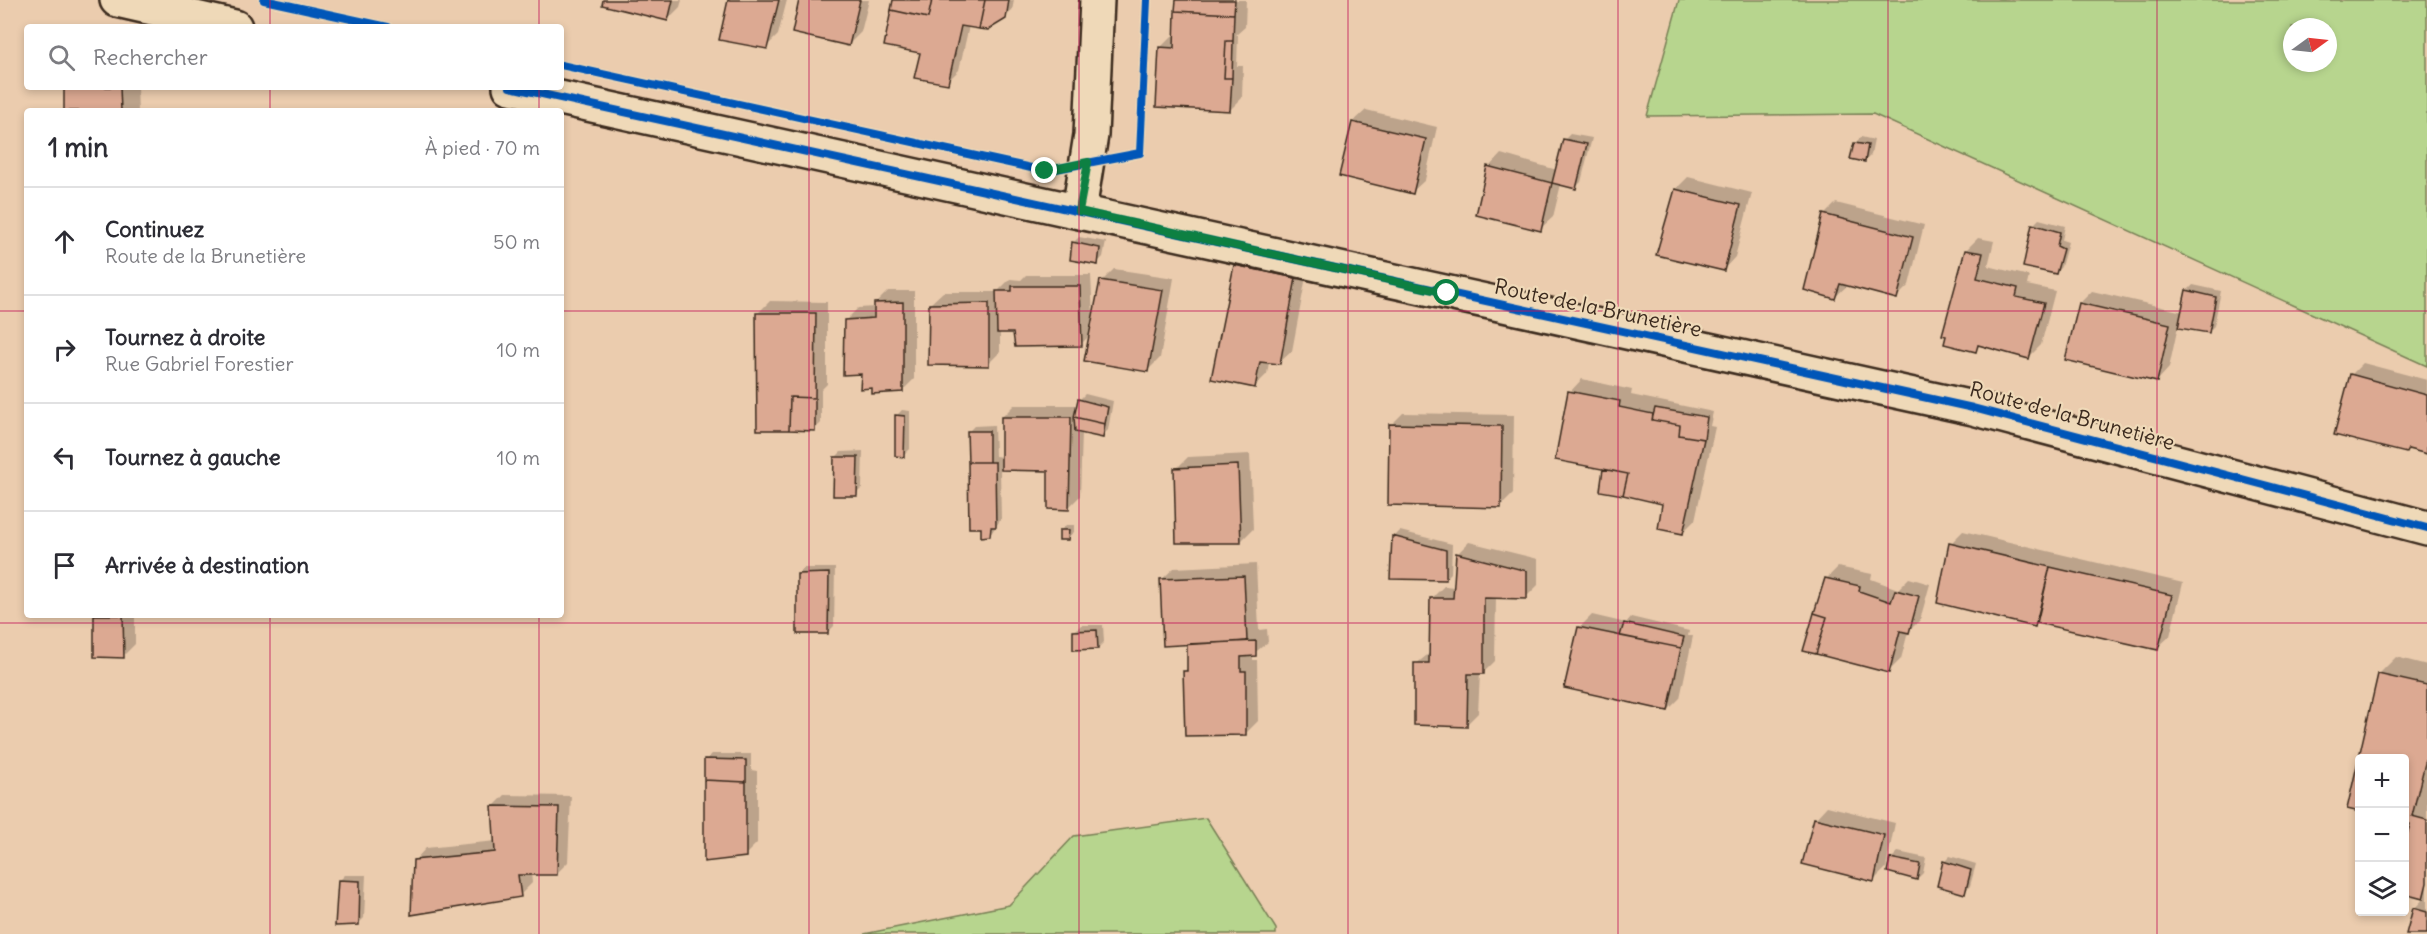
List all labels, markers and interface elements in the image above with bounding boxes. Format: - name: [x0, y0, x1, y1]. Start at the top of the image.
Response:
- north arrow: [2283, 18, 2337, 72]
- search box: [24, 24, 564, 90]
- icon: search: [45, 41, 78, 74]
- text: Rechercher: [93, 43, 208, 71]
- text: 1 min: [48, 131, 108, 164]
- text: À pied · 70 m: [425, 135, 540, 160]
- route end: [1031, 157, 1057, 183]
- text: Continuez: [105, 215, 204, 243]
- icon: ahead: [48, 225, 81, 258]
- text: 50 m: [493, 229, 540, 254]
- text: Route de la Brunetière: [105, 243, 306, 268]
- street label: Route de la Brunetière: [1492, 272, 1704, 343]
- route start: [1433, 279, 1459, 305]
- text: Tournez à droite: [105, 323, 265, 351]
- icon: right: [48, 333, 81, 366]
- text: 10 m: [497, 337, 540, 362]
- text: Rue Gabriel Forestier: [105, 351, 294, 376]
- street label: Route de la Brunetière: [1967, 375, 2178, 456]
- icon: left: [48, 441, 81, 474]
- text: Tournez à gauche: [105, 443, 281, 471]
- text: 10 m: [497, 445, 540, 470]
- icon: arrive: [48, 549, 81, 582]
- text: Arrivée à destination: [105, 551, 309, 579]
- map controls: [2355, 754, 2409, 916]
- button: +: [2355, 754, 2409, 808]
- button: −: [2355, 808, 2409, 862]
- button: layers: [2355, 862, 2409, 916]

